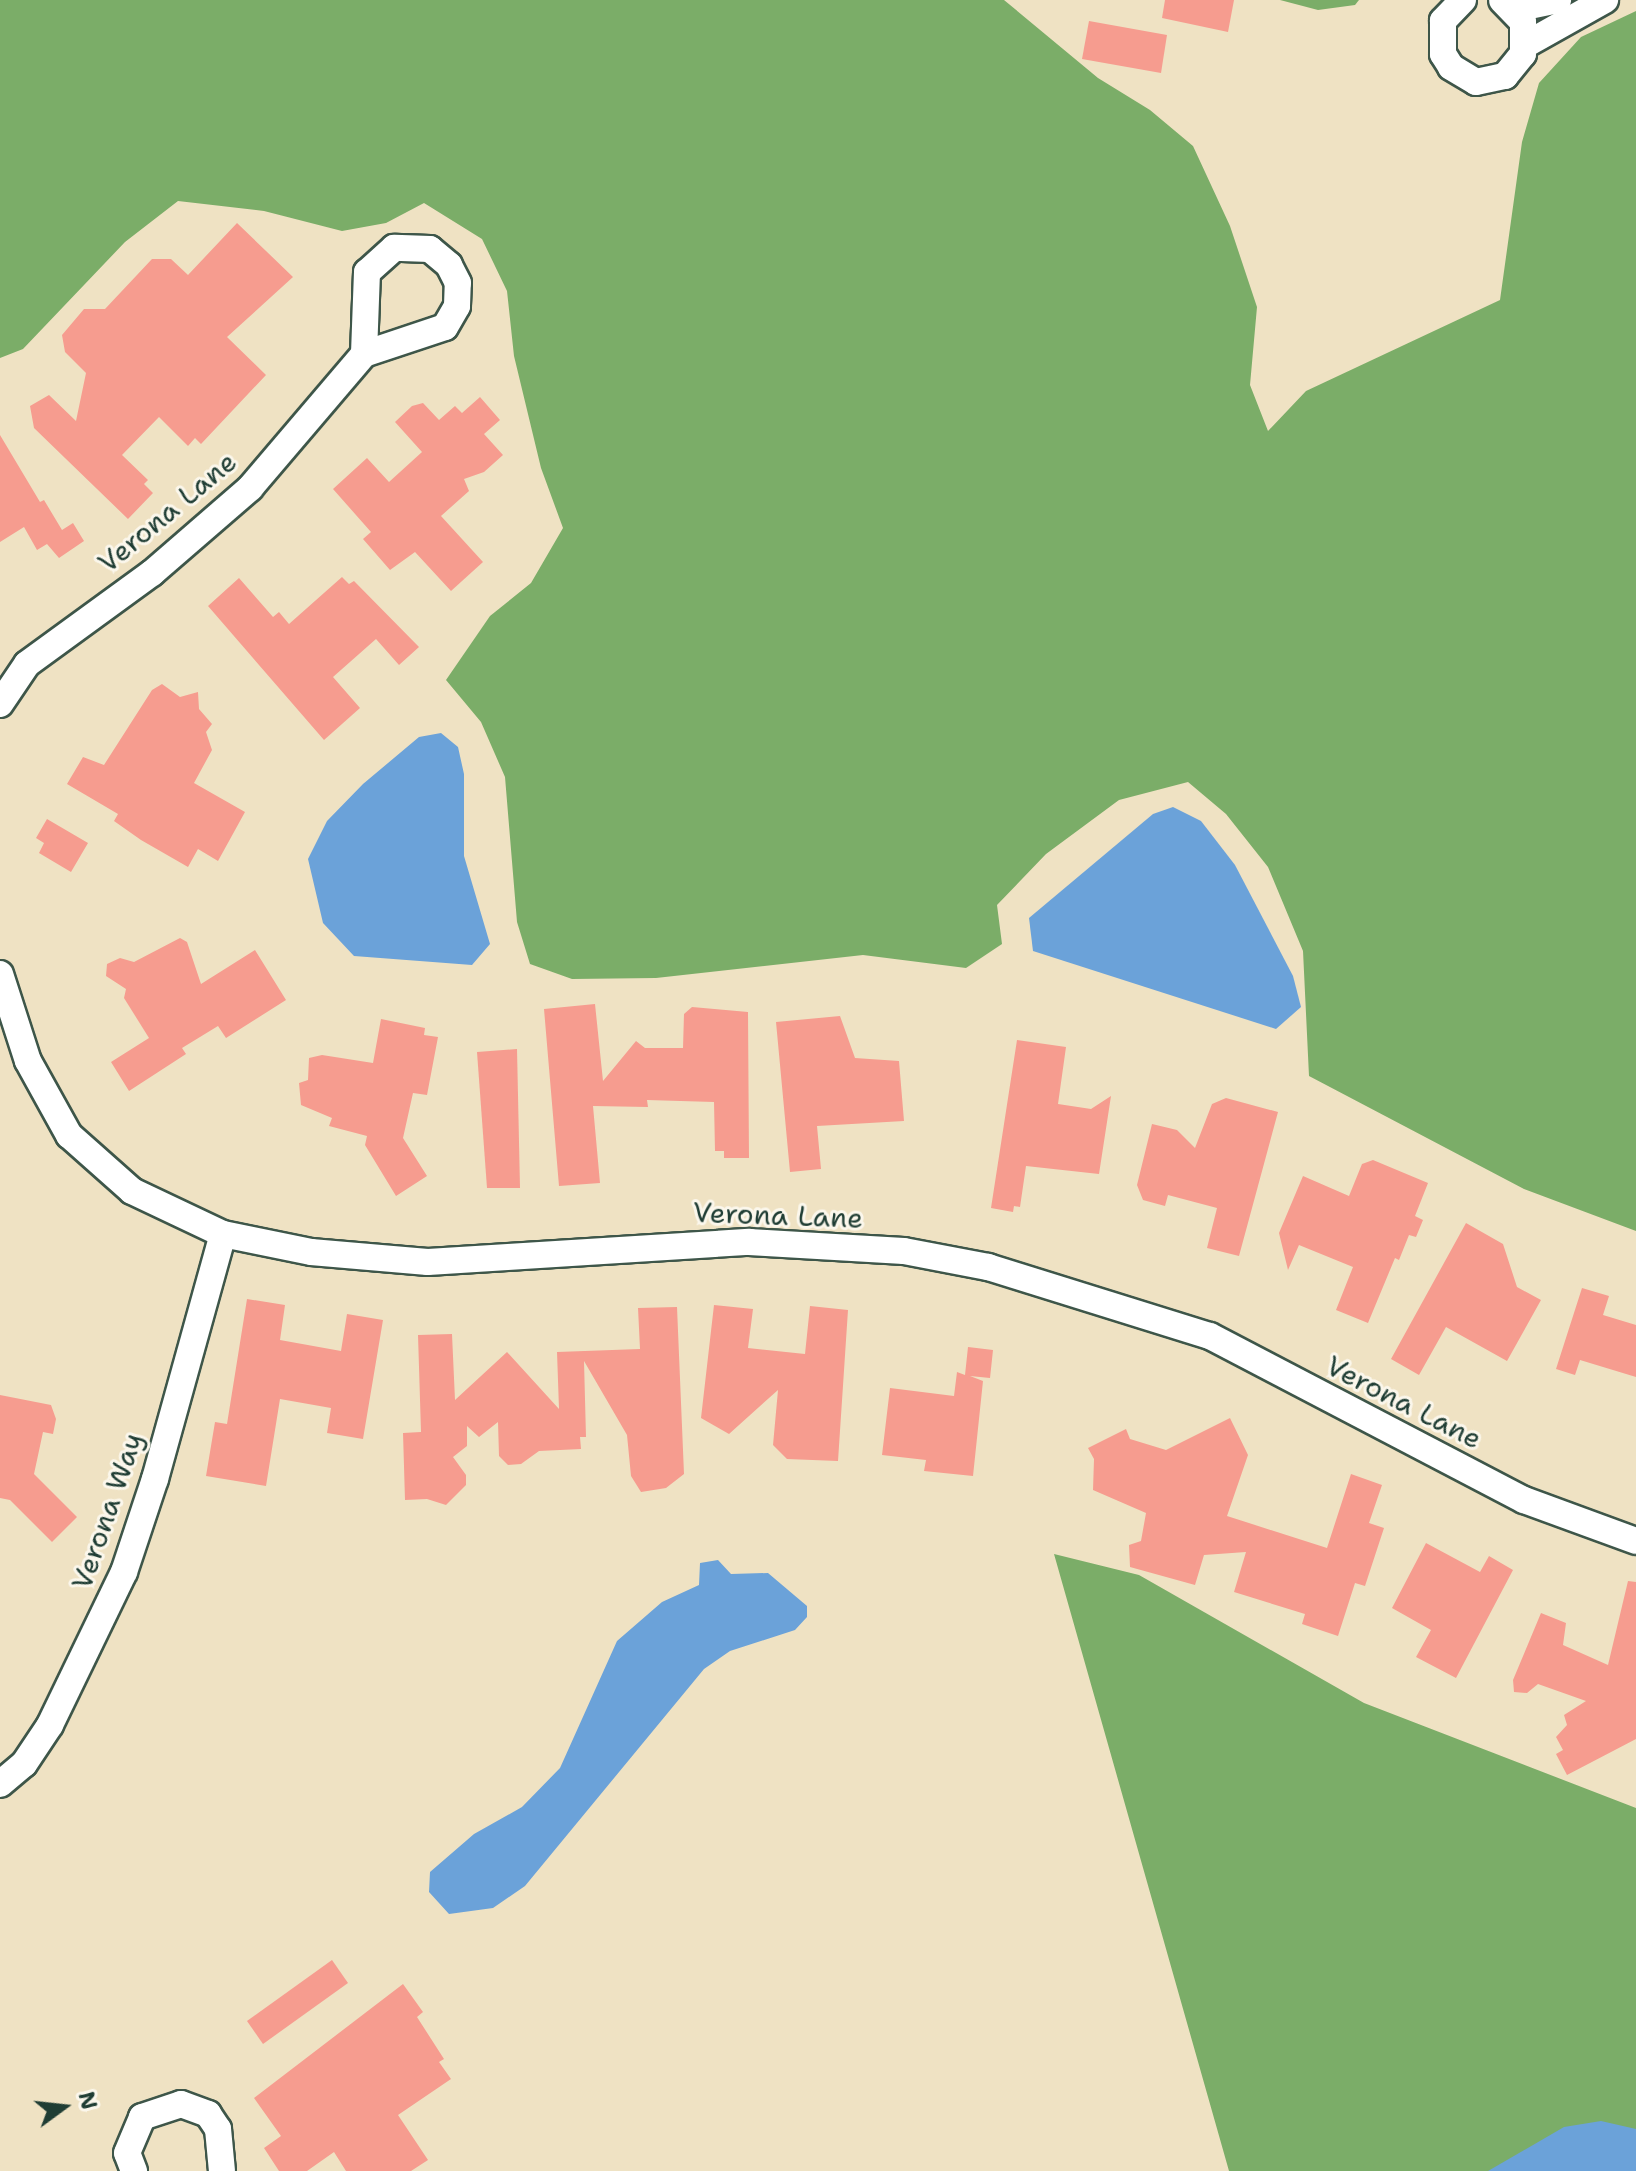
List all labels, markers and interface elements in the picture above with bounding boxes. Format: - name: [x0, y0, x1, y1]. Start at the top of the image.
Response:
- street label: Verona Lane: [91, 444, 243, 580]
- street label: Verona Lane: [692, 1195, 864, 1235]
- street label: Verona Lane: [1321, 1348, 1487, 1456]
- street label: Verona Way: [64, 1428, 150, 1594]
- north arrow: [24, 2067, 104, 2147]
- text: N: [71, 2088, 104, 2113]

